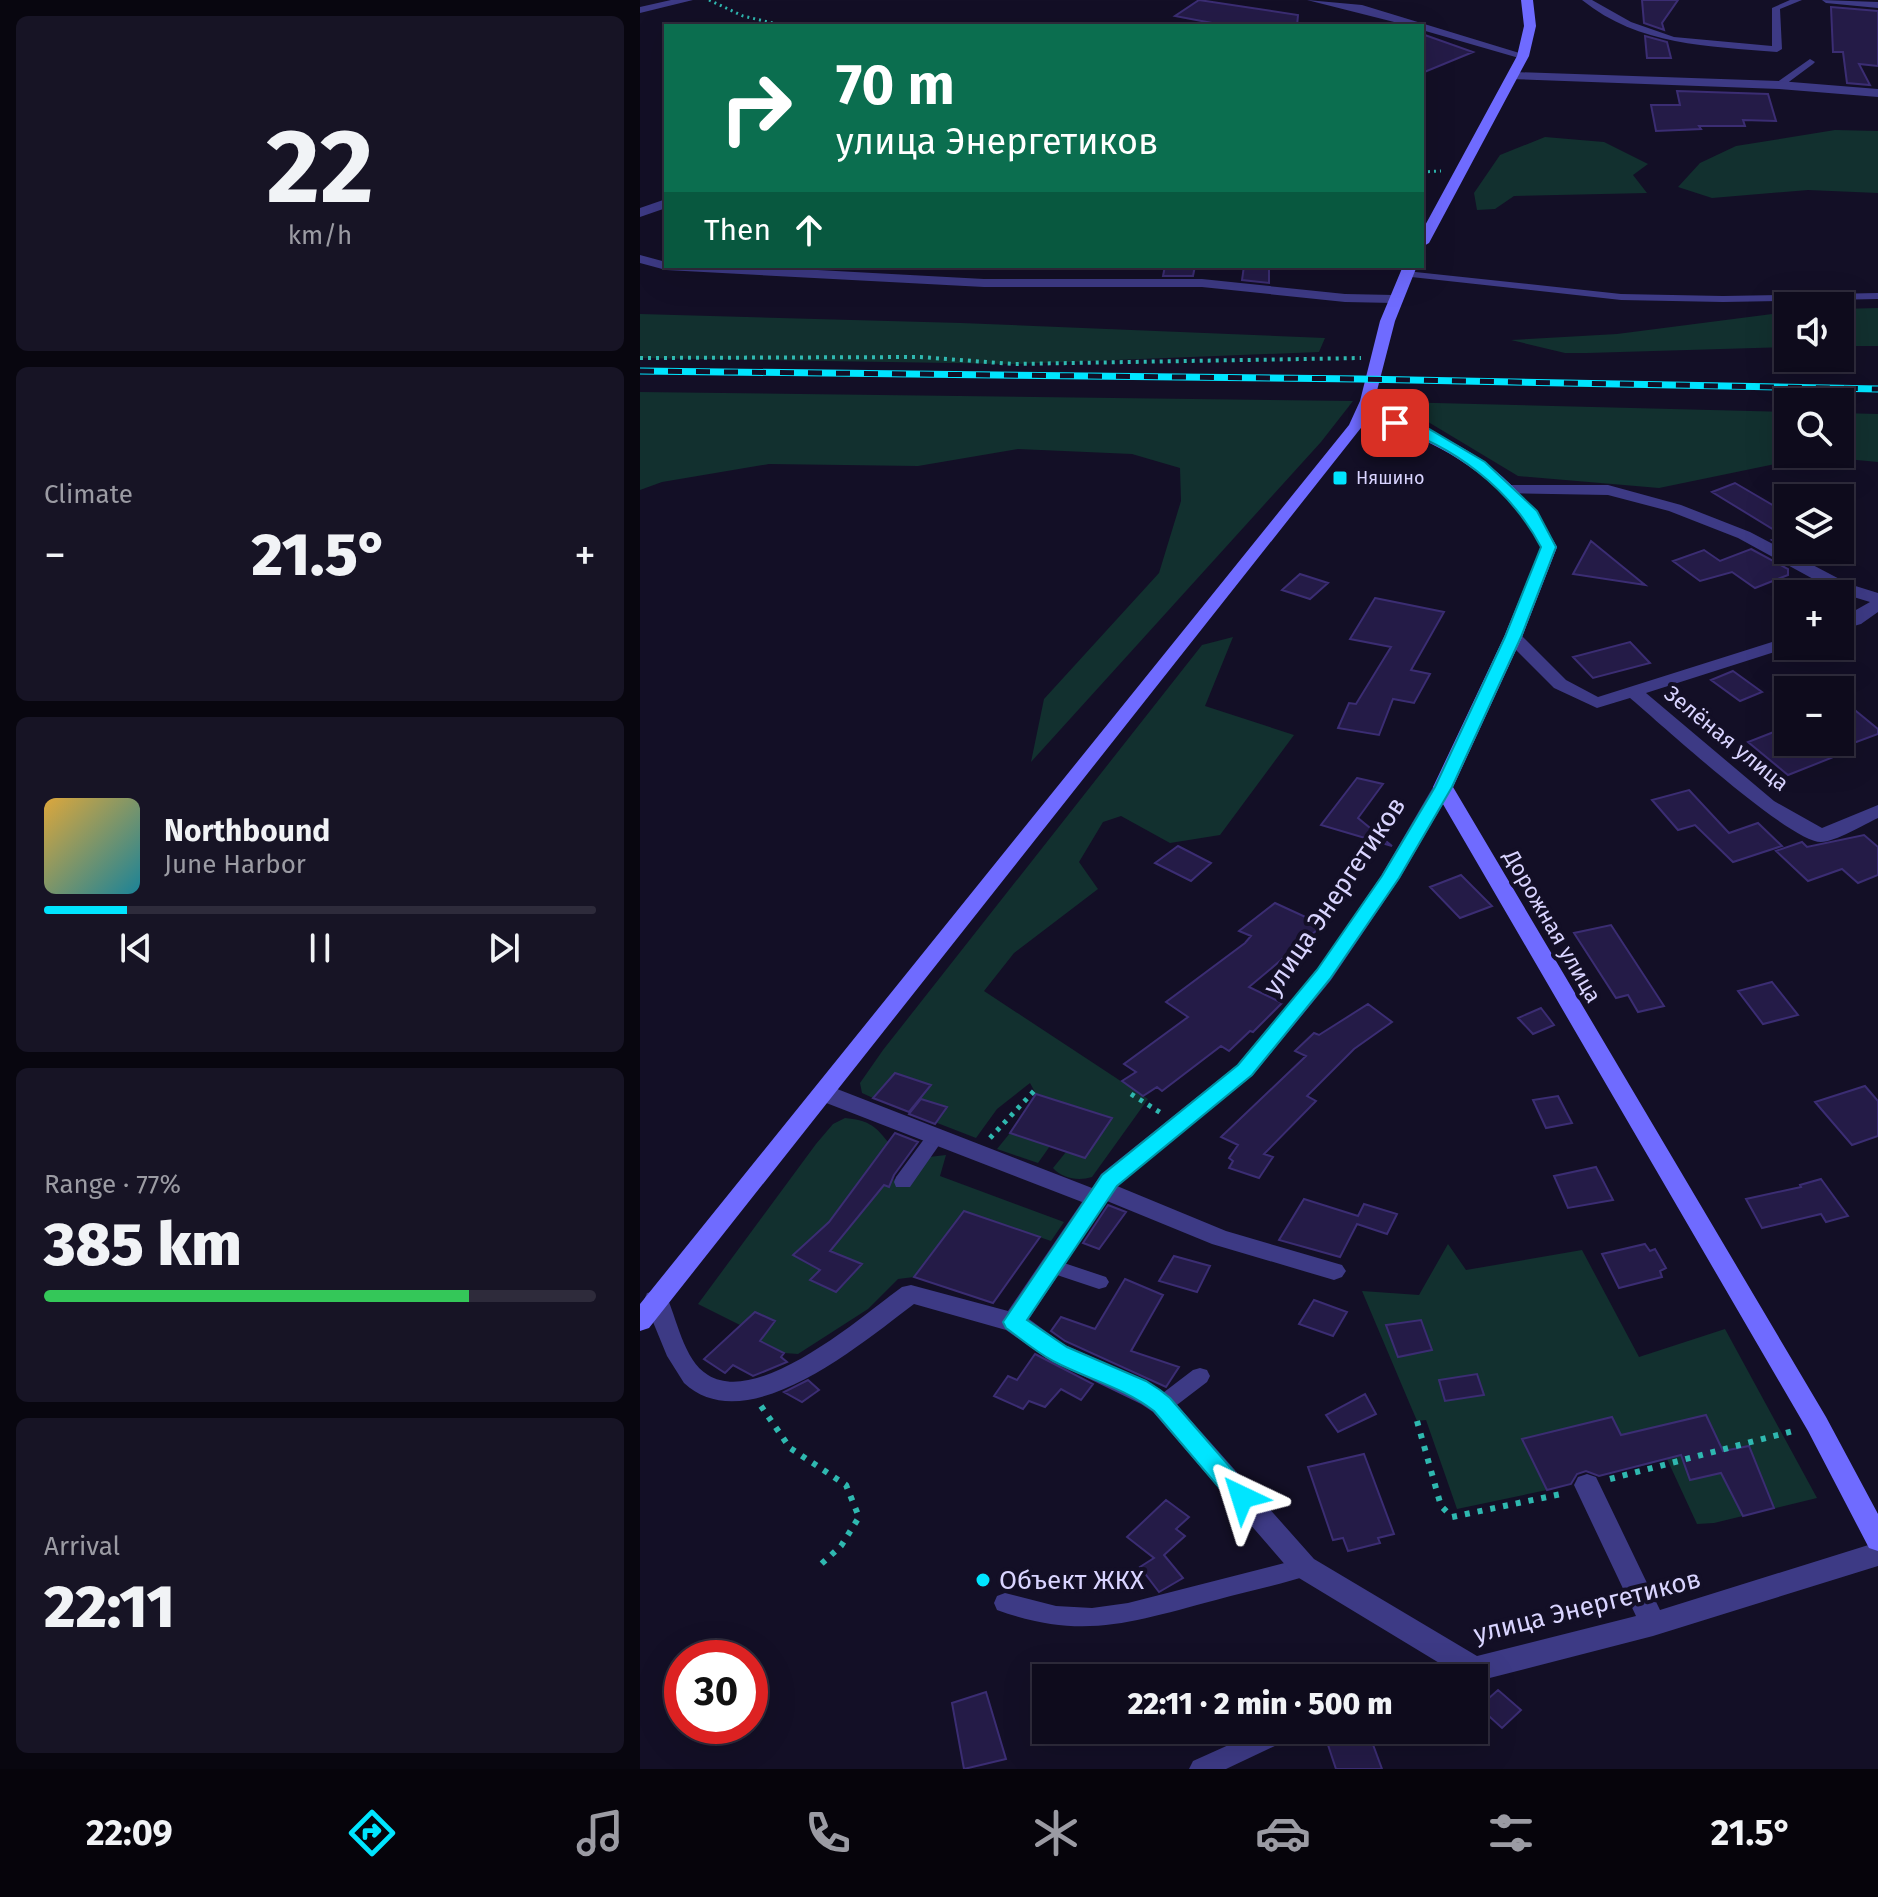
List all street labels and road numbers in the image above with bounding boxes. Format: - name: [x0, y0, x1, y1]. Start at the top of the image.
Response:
- street label: Зелёная улица: [1659, 680, 1794, 797]
- street label: улица Энергетиков: [1256, 791, 1412, 1001]
- street label: Дорожная улица: [1497, 844, 1607, 1008]
- street label: улица Энергетиков: [1470, 1563, 1704, 1650]

